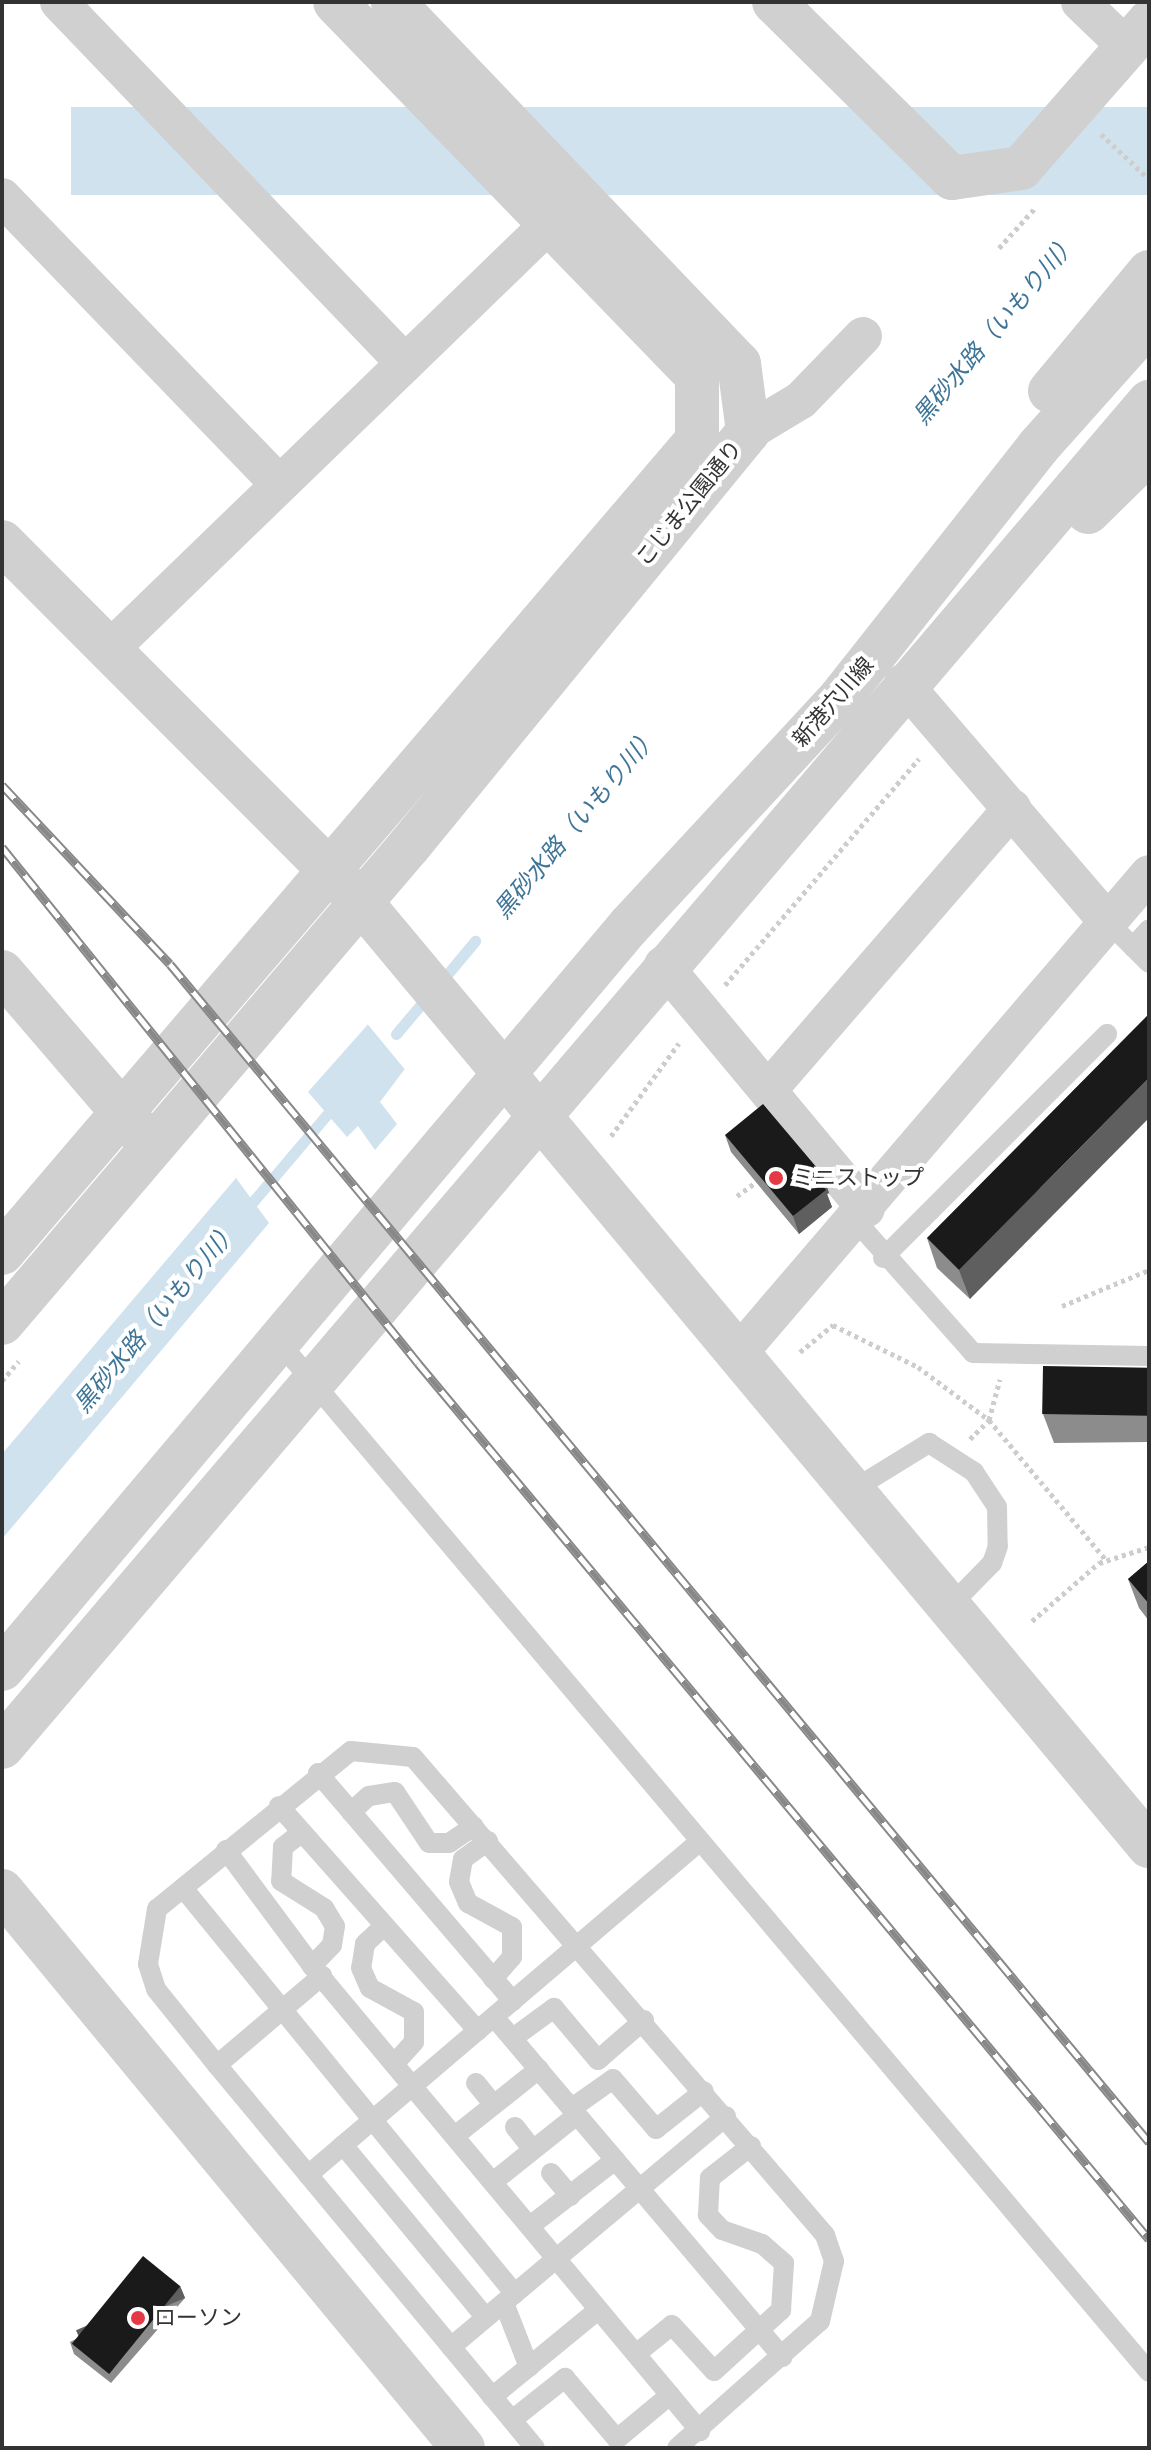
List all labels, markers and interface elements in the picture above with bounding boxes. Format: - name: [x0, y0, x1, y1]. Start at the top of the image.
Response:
- water label: 黒砂水路（いもり川）: [907, 228, 1083, 430]
- street label: こじま公園通り: [630, 435, 748, 571]
- street label: 新港穴川線: [787, 652, 879, 752]
- water label: 黒砂水路（いもり川）: [488, 722, 664, 924]
- place label: ミニストップ: [792, 1165, 924, 1191]
- marker: ミニストップ: [767, 1169, 785, 1187]
- water label: 黒砂水路（いもり川）: [68, 1216, 244, 1418]
- place label: ローソン: [154, 2305, 242, 2331]
- marker: ローソン: [129, 2309, 147, 2327]

